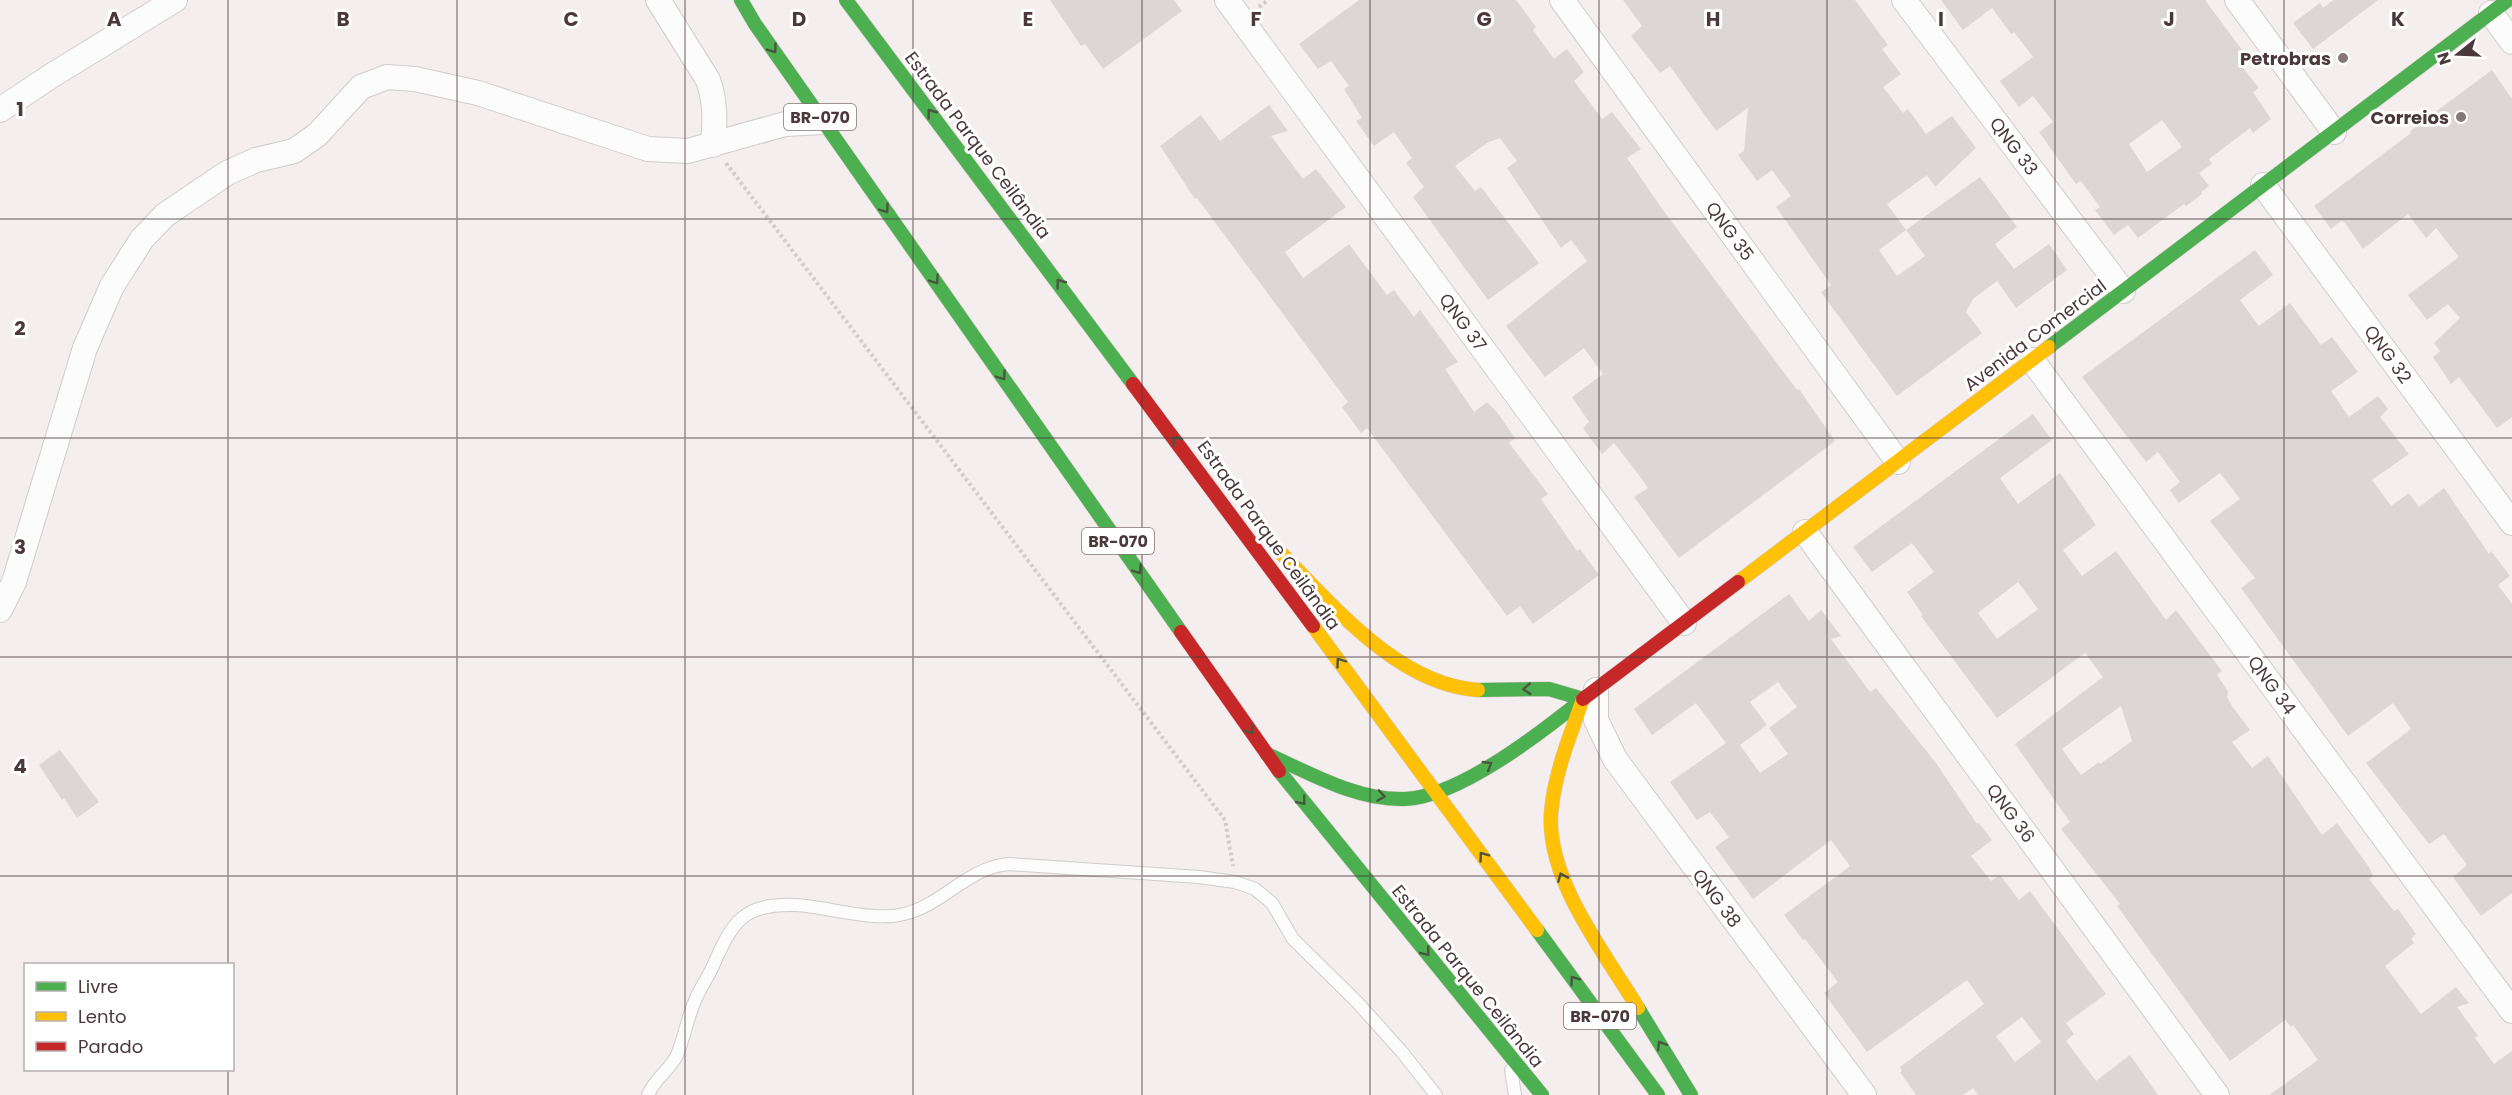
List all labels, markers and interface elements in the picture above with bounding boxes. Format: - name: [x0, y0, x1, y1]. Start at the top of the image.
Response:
- text: A: [107, 5, 122, 33]
- text: B: [336, 5, 350, 33]
- text: C: [563, 5, 579, 33]
- text: D: [792, 5, 806, 33]
- text: E: [1023, 5, 1033, 33]
- text: F: [1251, 5, 1262, 33]
- text: G: [1476, 5, 1492, 33]
- text: H: [1706, 5, 1720, 33]
- text: I: [1938, 5, 1944, 33]
- text: J: [2163, 5, 2175, 33]
- text: K: [2391, 5, 2405, 33]
- north arrow: [2428, 24, 2488, 84]
- one-way arrow: [766, 43, 777, 54]
- street label: Estrada Parque Ceilândia: [899, 46, 1057, 244]
- place label: Petrobras: [2240, 46, 2331, 71]
- text: N: [2431, 49, 2457, 68]
- marker: Petrobras: [2336, 51, 2350, 65]
- text: 1: [16, 95, 24, 123]
- road number: BR-070: [784, 104, 856, 130]
- place label: Correios: [2371, 105, 2449, 130]
- one-way arrow: [927, 109, 938, 120]
- marker: Correios: [2454, 110, 2468, 124]
- street label: QNG 33: [1984, 112, 2044, 180]
- street label: QNG 35: [1700, 196, 1760, 266]
- one-way arrow: [878, 202, 889, 213]
- one-way arrow: [928, 273, 939, 284]
- street label: Avenida Comercial: [1959, 273, 2111, 397]
- one-way arrow: [1056, 279, 1067, 290]
- street label: QNG 37: [1433, 288, 1493, 356]
- text: 2: [14, 314, 26, 342]
- street label: QNG 32: [2358, 320, 2418, 388]
- one-way arrow: [995, 370, 1006, 381]
- one-way arrow: [1172, 435, 1183, 446]
- street label: Estrada Parque Ceilândia: [1192, 435, 1346, 635]
- road number: BR-070: [1082, 528, 1154, 554]
- text: 3: [14, 533, 26, 561]
- one-way arrow: [1131, 564, 1142, 575]
- street label: QNG 34: [2242, 650, 2302, 720]
- one-way arrow: [1337, 658, 1348, 669]
- one-way arrow: [1522, 683, 1531, 696]
- one-way arrow: [1243, 723, 1254, 734]
- text: 4: [13, 752, 27, 780]
- one-way arrow: [1482, 761, 1492, 772]
- street label: QNG 36: [1981, 778, 2041, 848]
- one-way arrow: [1376, 789, 1386, 801]
- one-way arrow: [1295, 794, 1306, 805]
- one-way arrow: [1479, 852, 1490, 863]
- street label: QNG 38: [1687, 863, 1747, 933]
- one-way arrow: [1557, 872, 1569, 883]
- street label: Estrada Parque Ceilândia: [1386, 879, 1550, 1073]
- one-way arrow: [1418, 945, 1429, 956]
- legend: [24, 963, 234, 1071]
- text: Livre: [78, 974, 118, 999]
- one-way arrow: [1570, 976, 1581, 987]
- road number: BR-070: [1564, 1003, 1636, 1029]
- text: Lento: [78, 1004, 127, 1029]
- text: Parado: [78, 1034, 143, 1059]
- one-way arrow: [1657, 1041, 1668, 1051]

